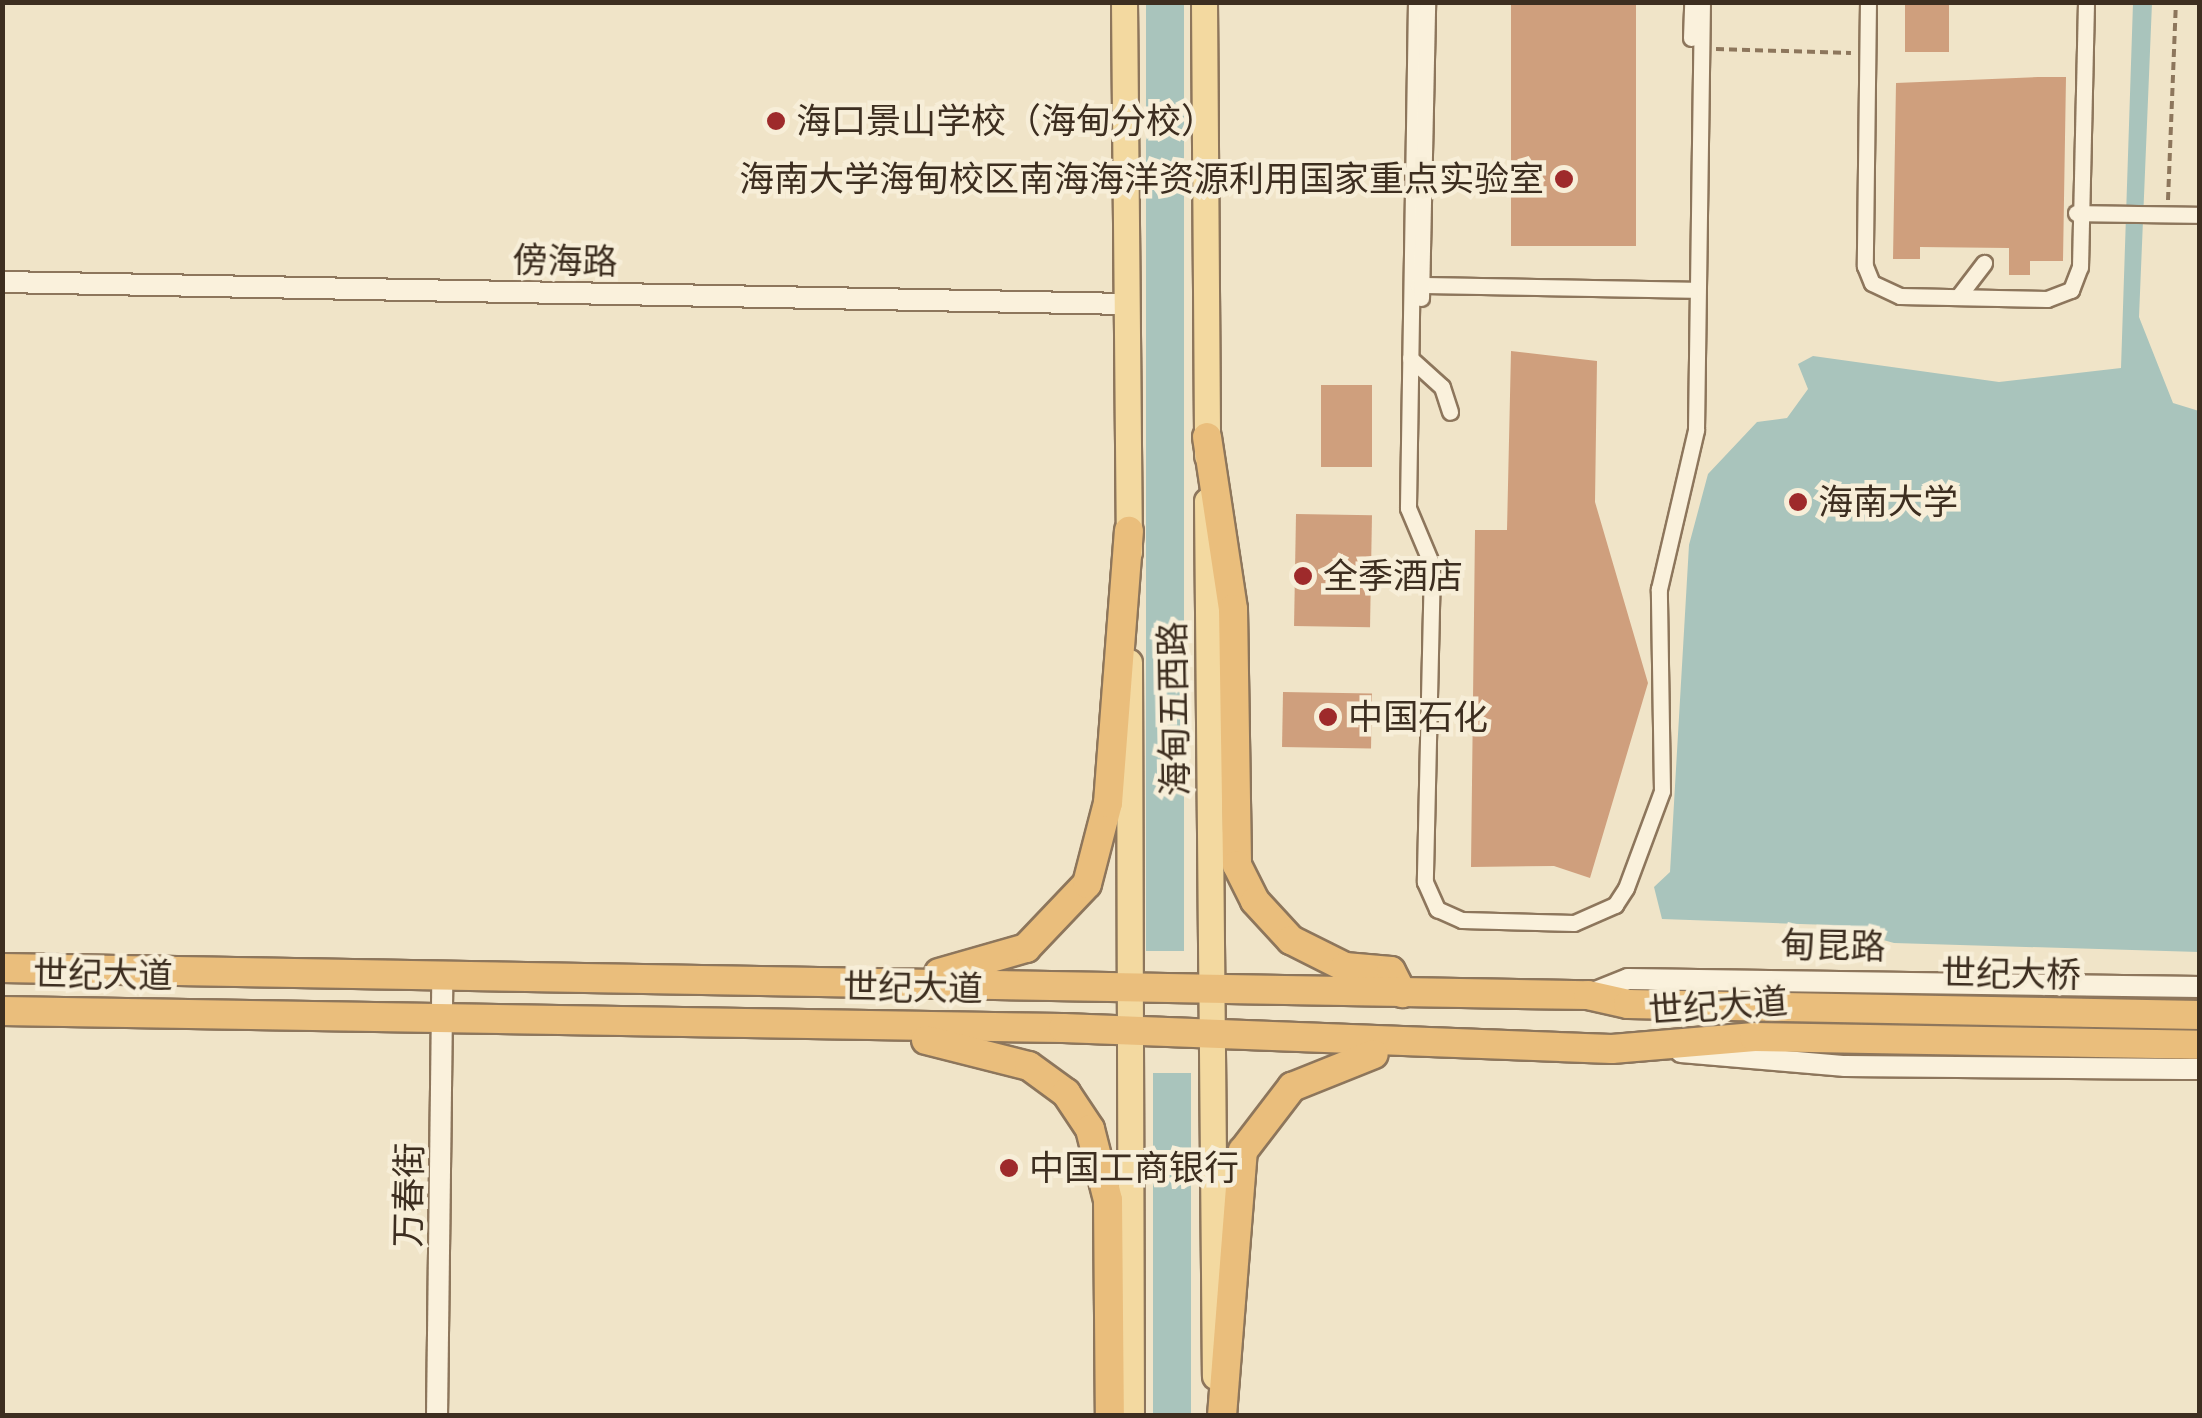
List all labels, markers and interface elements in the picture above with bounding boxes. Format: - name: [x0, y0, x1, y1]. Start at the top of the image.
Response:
- place label: 海口景山学校（海甸分校）: [796, 100, 1216, 142]
- marker: 海口景山学校（海甸分校）: [765, 110, 787, 132]
- place label: 海南大学海甸校区南海海洋资源利用国家重点实验室: [739, 158, 1544, 200]
- marker: 海南大学海甸校区南海海洋资源利用国家重点实验室: [1553, 168, 1575, 190]
- street label: 傍海路: [512, 239, 618, 283]
- place label: 海南大学: [1818, 481, 1958, 523]
- marker: 海南大学: [1787, 491, 1809, 513]
- place label: 全季酒店: [1323, 555, 1463, 597]
- marker: 全季酒店: [1292, 565, 1314, 587]
- street label: 海甸五西路: [1151, 621, 1197, 797]
- place label: 中国石化: [1348, 696, 1488, 738]
- marker: 中国石化: [1317, 706, 1339, 728]
- street label: 甸昆路: [1780, 924, 1886, 968]
- street label: 世纪大桥: [1941, 952, 2081, 996]
- street label: 世纪大道: [33, 953, 173, 997]
- street label: 世纪大道: [843, 966, 983, 1010]
- street label: 世纪大道: [1647, 980, 1789, 1032]
- street label: 万春街: [387, 1142, 431, 1248]
- place label: 中国工商银行: [1029, 1147, 1239, 1189]
- marker: 中国工商银行: [998, 1157, 1020, 1179]

